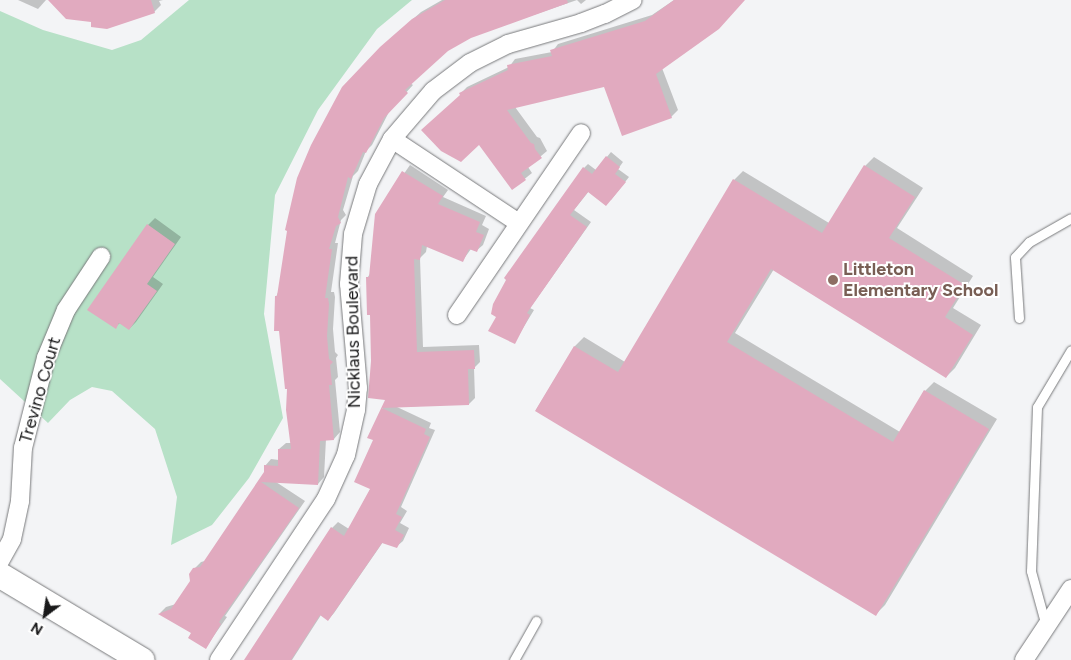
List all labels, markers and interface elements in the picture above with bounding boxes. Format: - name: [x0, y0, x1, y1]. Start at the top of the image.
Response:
- street label: Nicklaus Boulevard: [341, 256, 365, 408]
- place label: Littleton Elementary School: [843, 259, 998, 302]
- marker: Littleton Elementary School: [827, 274, 839, 286]
- street label: Trevino Court: [15, 334, 65, 446]
- north arrow: [20, 590, 70, 640]
- text: N: [28, 618, 46, 638]

